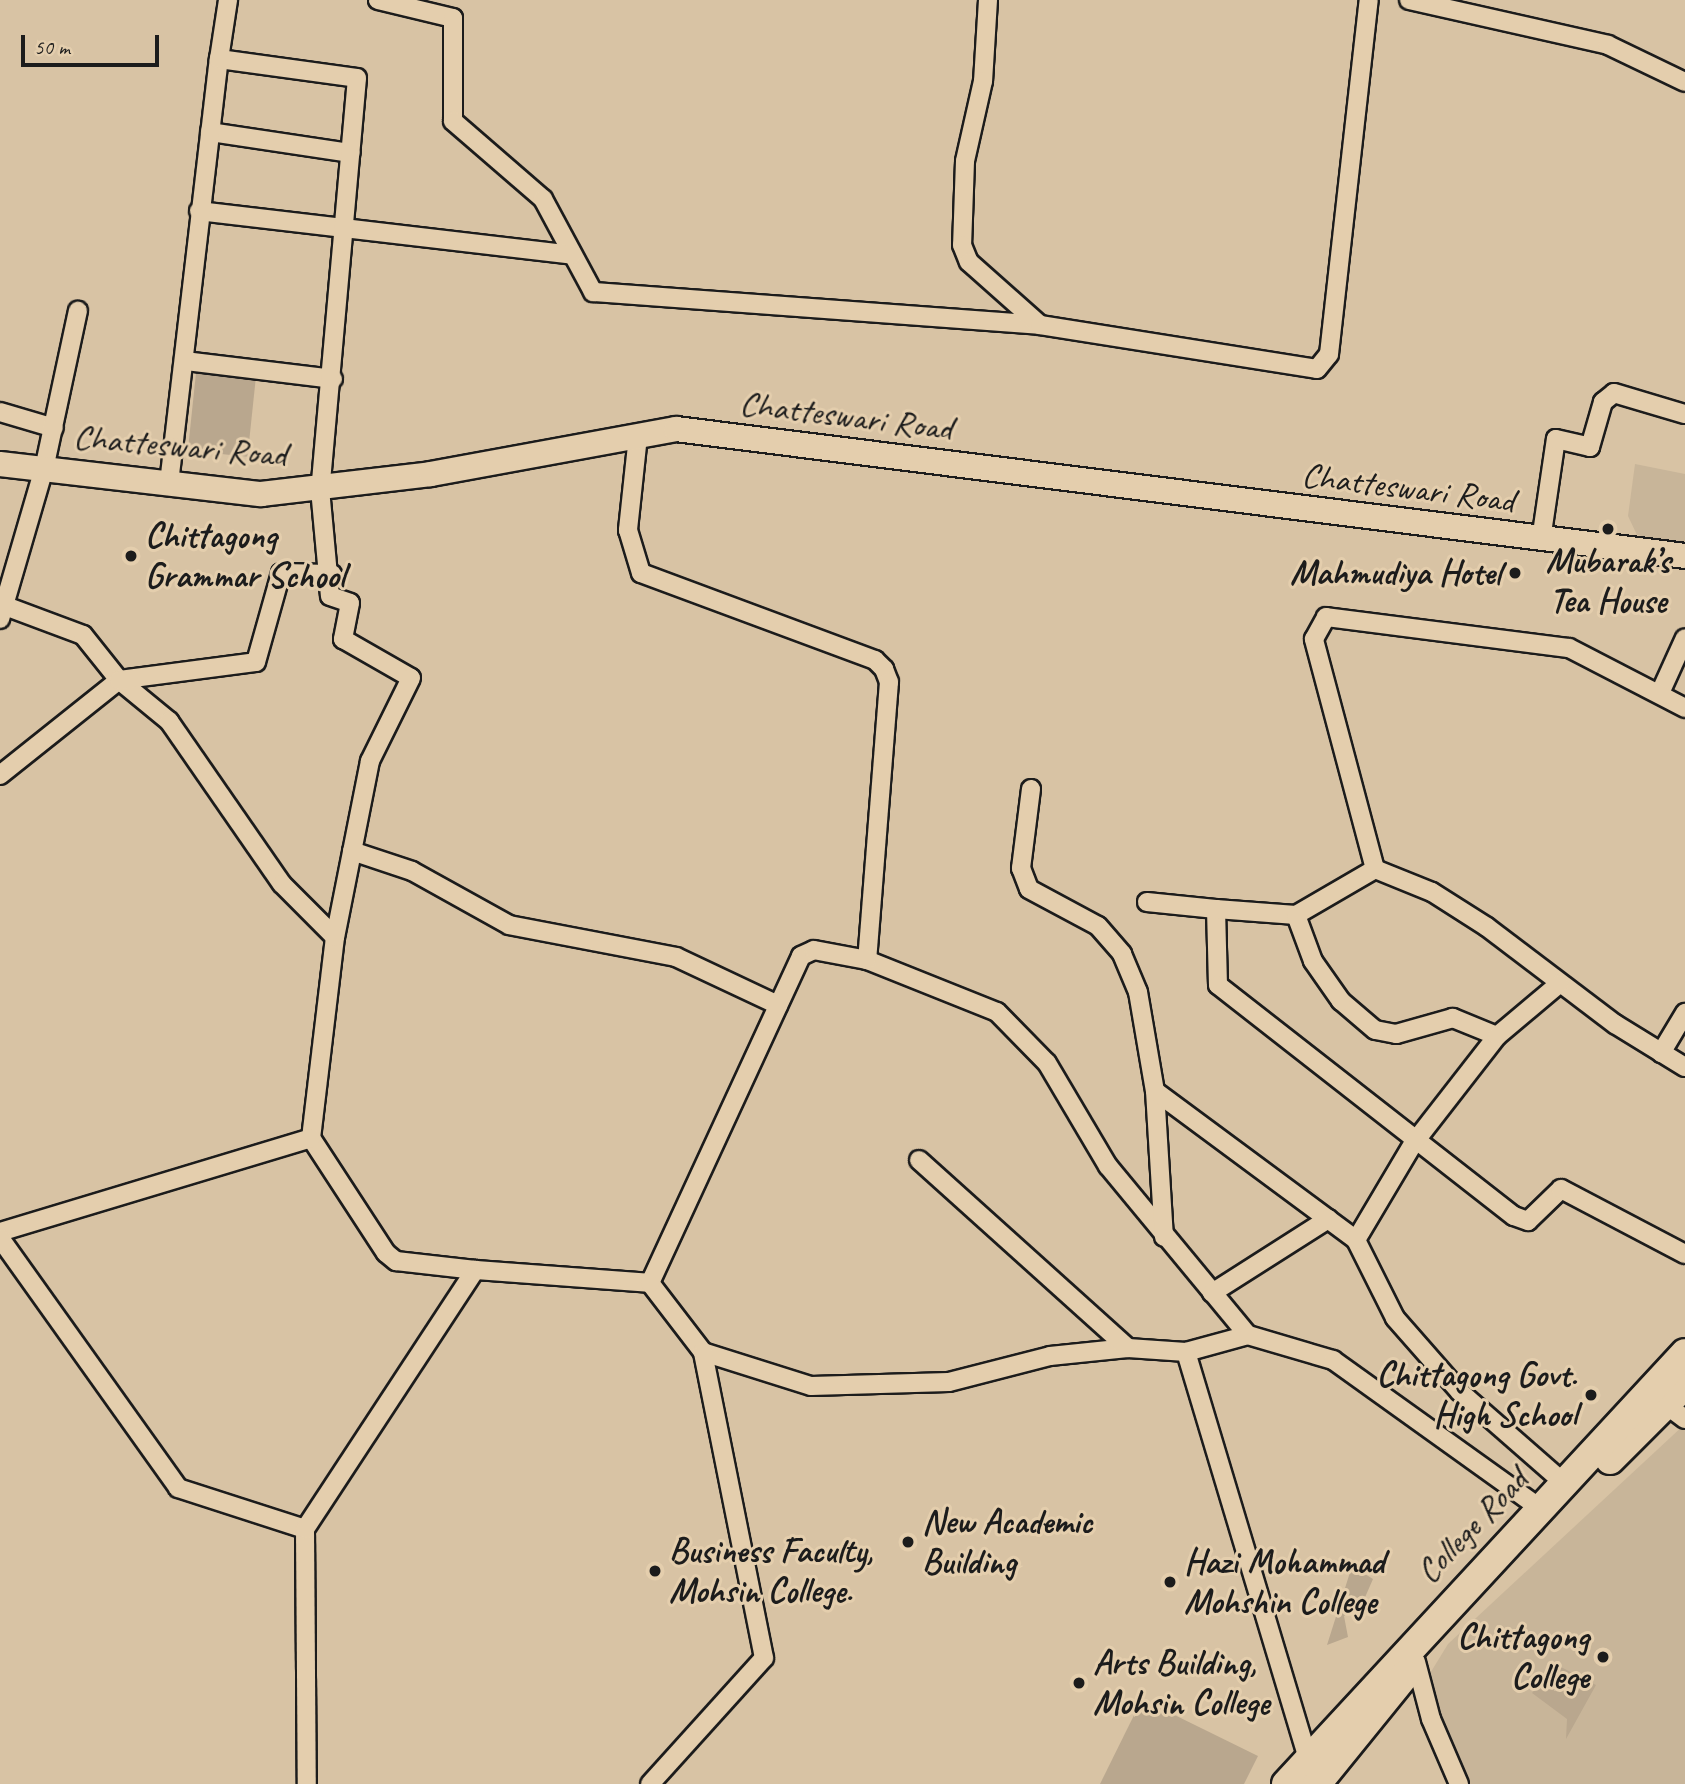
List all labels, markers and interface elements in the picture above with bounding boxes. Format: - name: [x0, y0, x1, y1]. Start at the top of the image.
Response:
- scale bar: [24, 21, 163, 65]
- text: 50 m: [34, 34, 70, 60]
- street label: Chatteswari Road: [738, 382, 954, 450]
- street label: Chatteswari Road: [72, 416, 288, 476]
- street label: Chatteswari Road: [1300, 454, 1516, 522]
- place label: Chittagong Grammar School: [145, 515, 344, 597]
- marker: Mubarak’s Tea House: [1600, 521, 1616, 537]
- place label: Mubarak’s Tea House: [1546, 540, 1670, 622]
- marker: Chittagong Grammar School: [123, 548, 139, 564]
- place label: Mahmudiya Hotel: [1290, 552, 1501, 594]
- marker: Mahmudiya Hotel: [1507, 565, 1523, 581]
- place label: Chittagong Govt. High School: [1376, 1354, 1577, 1436]
- marker: Chittagong Govt. High School: [1583, 1387, 1599, 1403]
- street label: College Road: [1407, 1460, 1537, 1592]
- place label: New Academic Building: [922, 1501, 1094, 1583]
- place label: Business Faculty, Mohsin College.: [669, 1530, 873, 1612]
- marker: New Academic Building: [900, 1534, 916, 1550]
- place label: Hazi Mohammad Mohshin College: [1184, 1541, 1385, 1623]
- marker: Business Faculty, Mohsin College.: [647, 1563, 663, 1579]
- marker: Hazi Mohammad Mohshin College: [1162, 1574, 1178, 1590]
- place label: Chittagong College: [1457, 1616, 1589, 1698]
- place label: Arts Building, Mohsin College: [1093, 1642, 1269, 1724]
- marker: Chittagong College: [1595, 1649, 1611, 1665]
- marker: Arts Building, Mohsin College: [1071, 1675, 1087, 1691]

